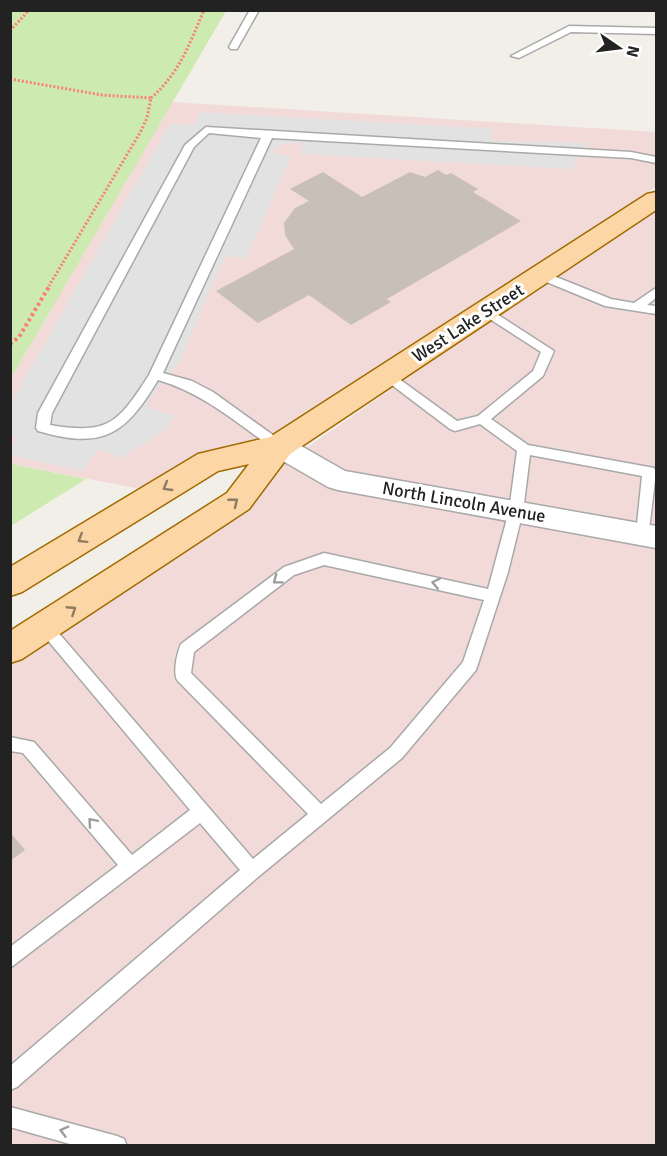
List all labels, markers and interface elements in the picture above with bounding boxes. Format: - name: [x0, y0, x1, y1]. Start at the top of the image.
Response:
- north arrow: [589, 18, 649, 78]
- text: N: [622, 44, 644, 59]
- street label: West Lake Street: [408, 279, 528, 367]
- street label: North Lincoln Avenue: [381, 477, 547, 527]
- one-way arrow: [163, 480, 173, 492]
- one-way arrow: [227, 499, 238, 510]
- one-way arrow: [78, 532, 88, 544]
- one-way arrow: [273, 572, 284, 583]
- one-way arrow: [431, 577, 441, 590]
- one-way arrow: [65, 606, 76, 617]
- one-way arrow: [88, 818, 99, 829]
- one-way arrow: [59, 1126, 70, 1138]

